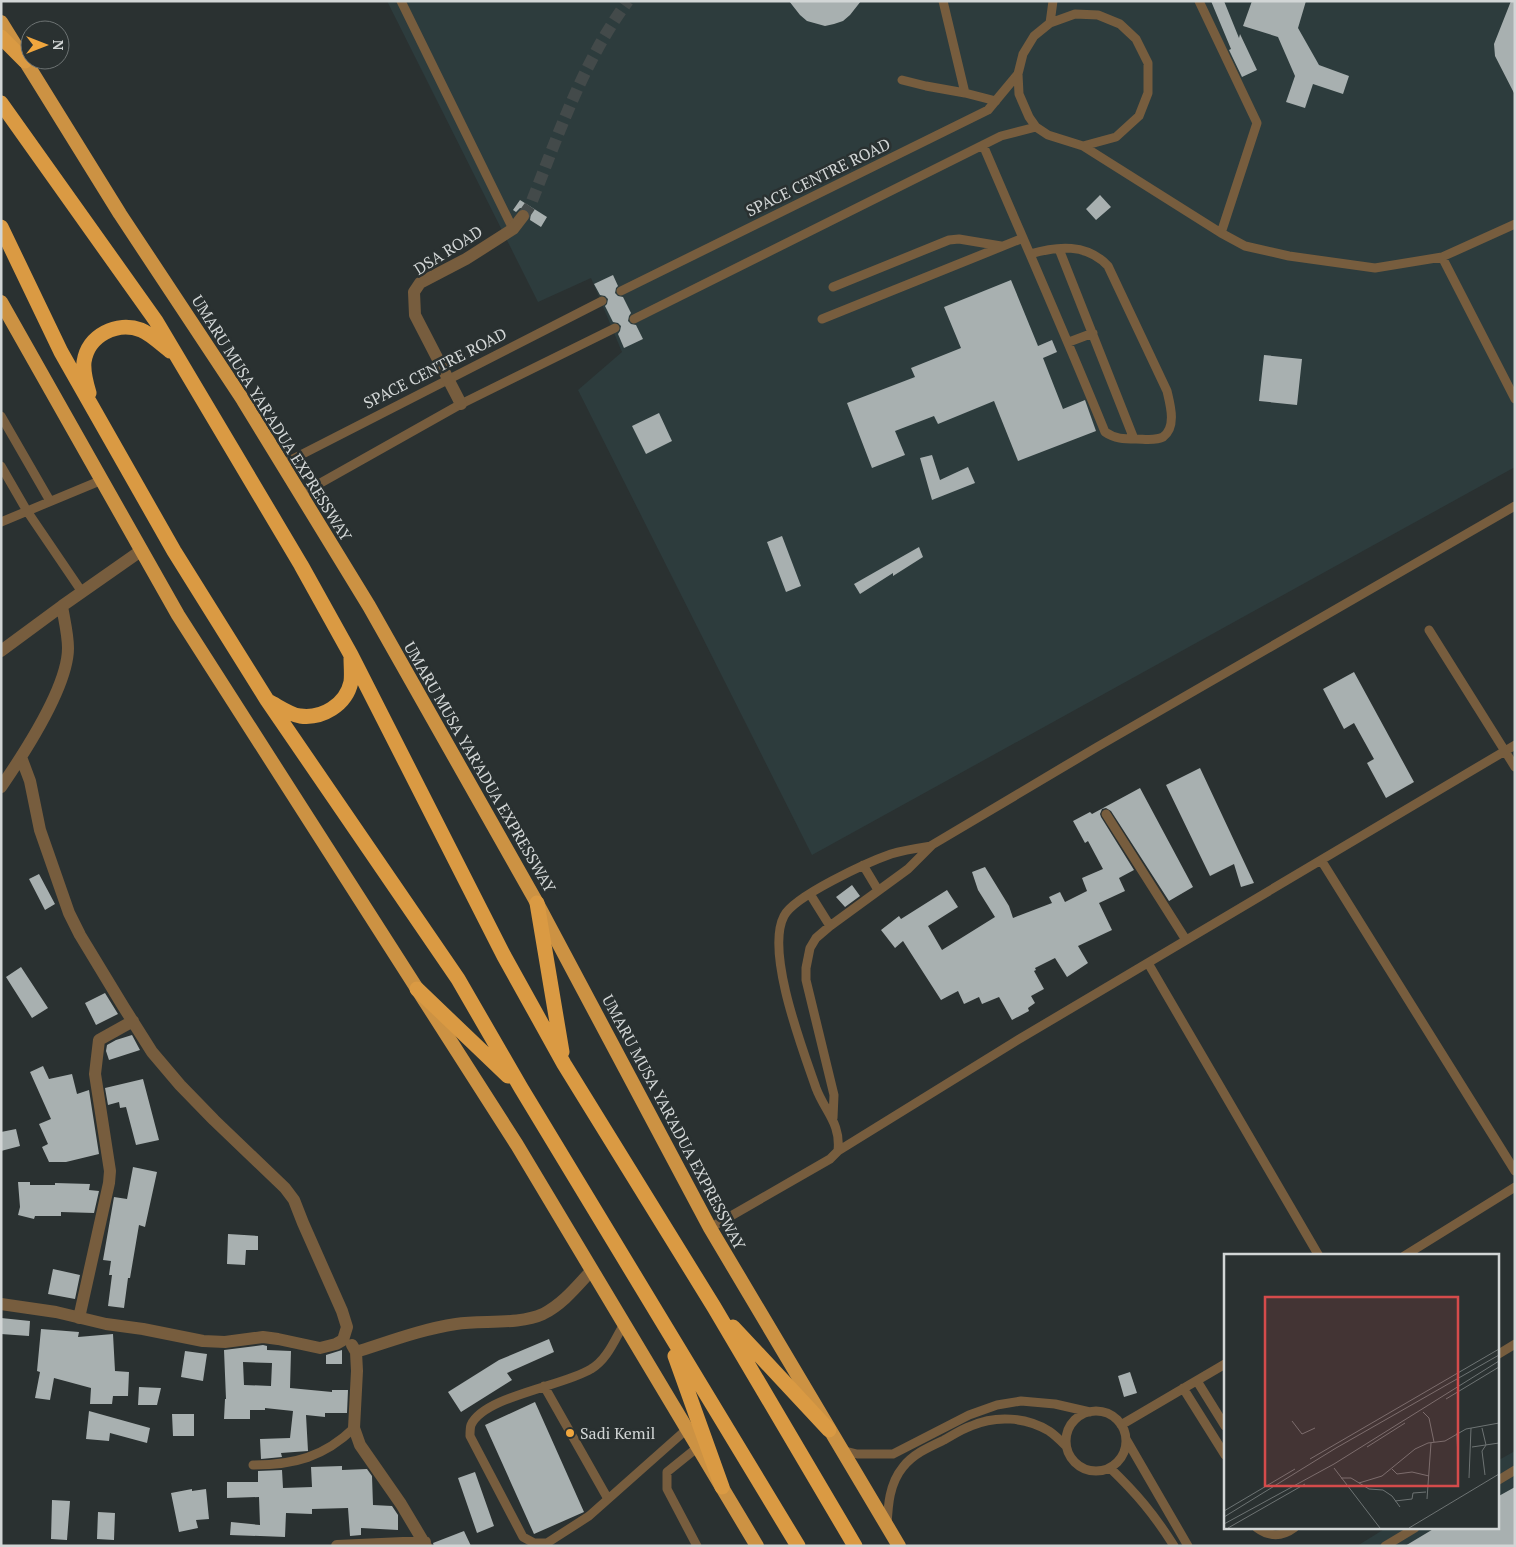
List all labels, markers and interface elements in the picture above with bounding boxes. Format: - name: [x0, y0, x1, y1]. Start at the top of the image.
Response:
- north arrow: [20, 20, 70, 70]
- text: N: [49, 40, 68, 51]
- street label: SPACE CENTRE ROAD: [742, 132, 894, 222]
- street label: DSA ROAD: [409, 220, 487, 280]
- street label: UMARU MUSA YAR'ADUA EXPRESSWAY: [187, 291, 358, 546]
- street label: SPACE CENTRE ROAD: [360, 322, 510, 414]
- street label: UMARU MUSA YAR'ADUA EXPRESSWAY: [399, 638, 561, 897]
- street label: UMARU MUSA YAR'ADUA EXPRESSWAY: [597, 990, 751, 1254]
- inset map: [1224, 1254, 1498, 1530]
- place label: Sadi Kemil: [580, 1422, 655, 1444]
- marker: Sadi Kemil: [564, 1427, 576, 1439]

